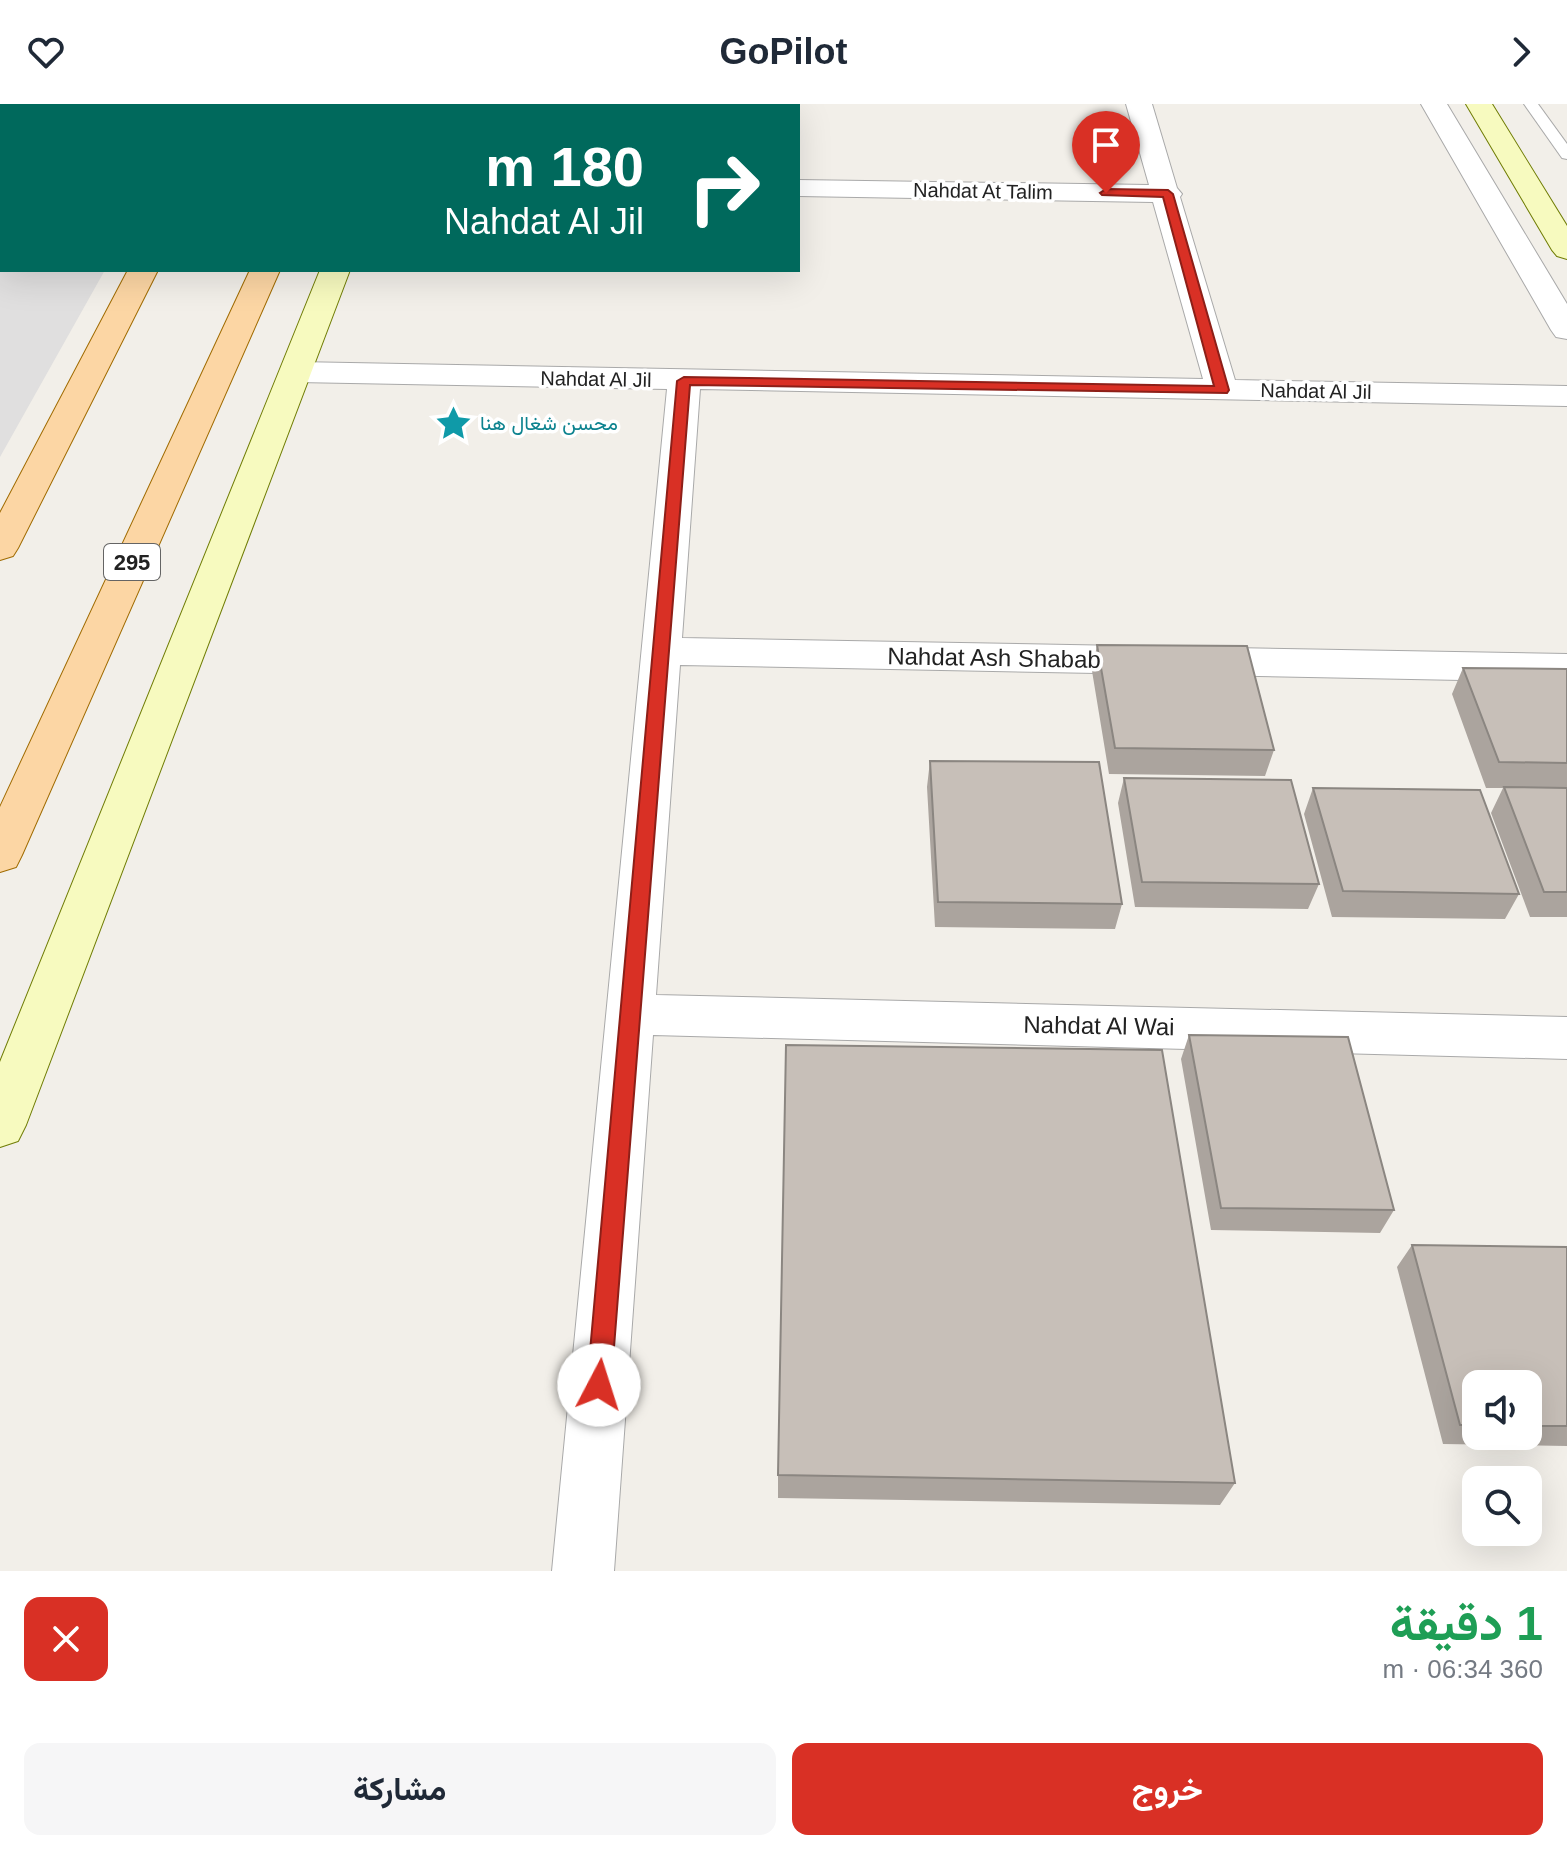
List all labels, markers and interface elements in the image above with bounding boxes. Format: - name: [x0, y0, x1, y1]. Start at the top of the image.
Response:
- icon: heart: [24, 30, 68, 74]
- icon: forward: [1499, 30, 1543, 74]
- text: GoPilot: [720, 31, 848, 72]
- pin: [1072, 111, 1140, 193]
- icon: arrive: [1084, 123, 1128, 167]
- text: 180 m: [485, 135, 644, 198]
- icon: right: [672, 136, 776, 240]
- street label: Nahdat At Talim: [913, 179, 1053, 203]
- text: Nahdat Al Jil: [444, 201, 644, 242]
- street label: Nahdat Al Jil: [540, 367, 652, 391]
- street label: Nahdat Al Jil: [1260, 379, 1372, 403]
- place icon: محسن شغال هنا: [435, 404, 473, 442]
- place label: محسن شغال هنا: [480, 412, 618, 435]
- road number: 295: [104, 544, 160, 580]
- street label: Nahdat Ash Shabab: [887, 642, 1101, 673]
- street label: Nahdat Al Wai: [1023, 1011, 1175, 1040]
- position arrow: [557, 1343, 641, 1427]
- map controls: [1462, 1370, 1542, 1546]
- button: sound: [1462, 1370, 1542, 1450]
- button: search: [1462, 1466, 1542, 1546]
- button: close: [24, 1597, 108, 1681]
- text: 1 دقيقة: [1390, 1597, 1543, 1650]
- text: 360 m · 06:34: [1383, 1654, 1543, 1684]
- button: مشاركة: [24, 1743, 776, 1835]
- button: خروج: [792, 1743, 1543, 1835]

